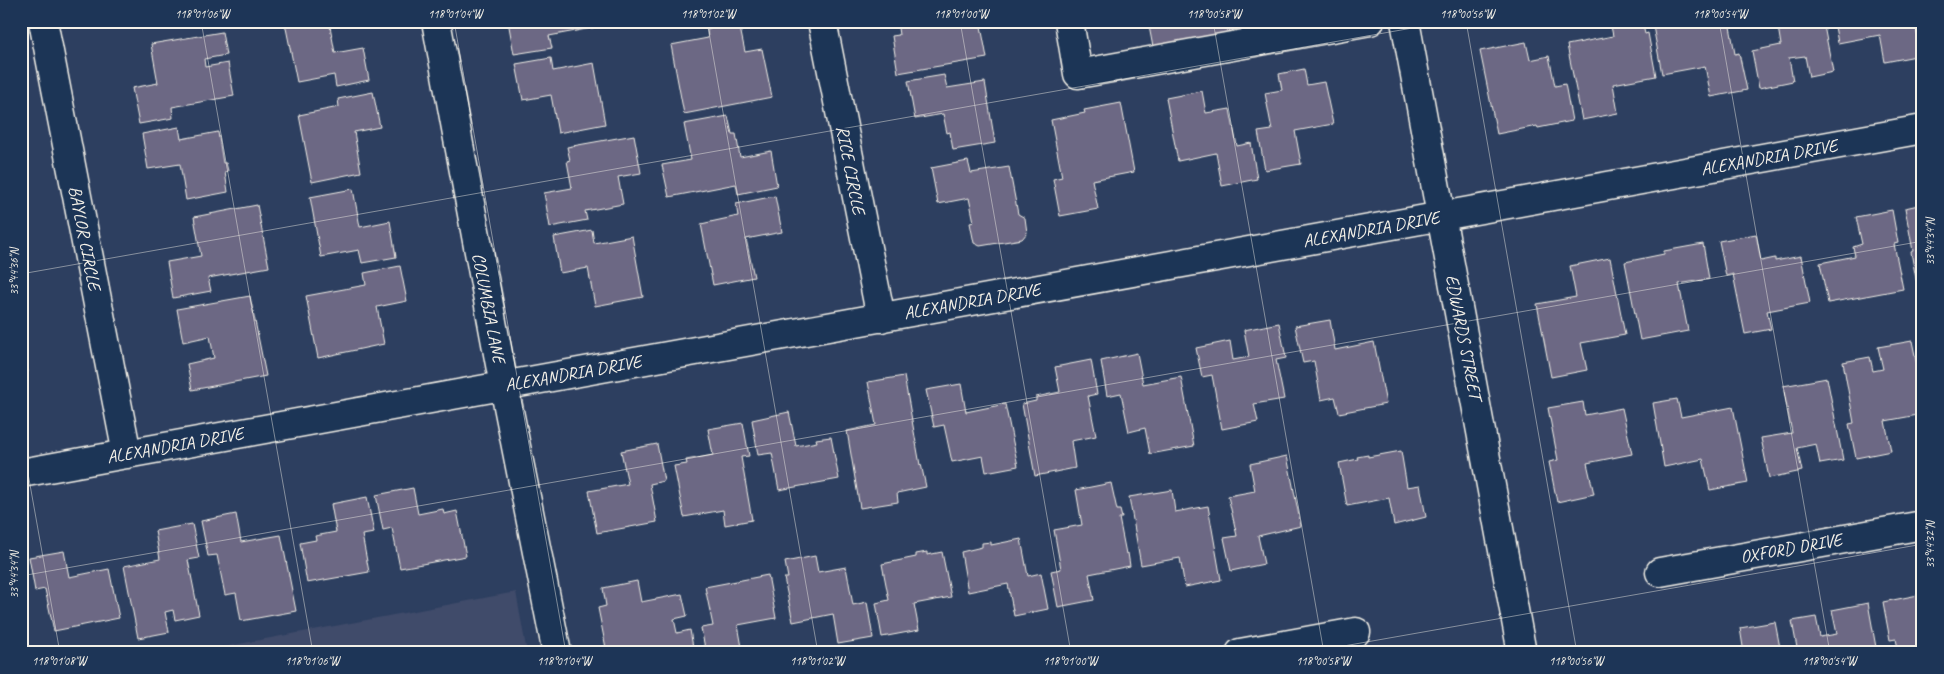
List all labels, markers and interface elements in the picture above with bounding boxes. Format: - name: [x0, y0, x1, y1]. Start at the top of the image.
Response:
- text: 118°01'06"W: [175, 6, 231, 22]
- text: 118°01'04"W: [428, 6, 484, 22]
- text: 118°01'02"W: [681, 6, 737, 22]
- text: 118°01'00"W: [934, 6, 990, 22]
- text: 118°00'58"W: [1187, 6, 1243, 22]
- text: 118°00'56"W: [1440, 6, 1496, 22]
- text: 118°00'54"W: [1693, 6, 1749, 22]
- street label: RICE CIRCLE: [832, 124, 871, 219]
- street label: ALEXANDRIA DRIVE: [1699, 134, 1841, 180]
- street label: BAYLOR CIRCLE: [64, 184, 106, 294]
- street label: ALEXANDRIA DRIVE: [1301, 206, 1443, 252]
- text: 33°44'34"N: [1922, 217, 1938, 266]
- text: 33°44'36"N: [6, 247, 22, 296]
- street label: COLUMBIA LANE: [468, 251, 511, 367]
- street label: EDWARDS STREET: [1441, 273, 1488, 406]
- street label: ALEXANDRIA DRIVE: [902, 278, 1044, 324]
- street label: ALEXANDRIA DRIVE: [503, 350, 645, 396]
- street label: ALEXANDRIA DRIVE: [105, 422, 247, 468]
- text: 33°44'32"N: [1922, 520, 1938, 569]
- street label: OXFORD DRIVE: [1738, 528, 1846, 568]
- text: 33°44'34"N: [6, 550, 22, 599]
- text: 118°01'08"W: [32, 653, 88, 669]
- text: 118°01'06"W: [285, 653, 341, 669]
- text: 118°01'04"W: [537, 653, 593, 669]
- text: 118°01'02"W: [790, 653, 846, 669]
- text: 118°01'00"W: [1043, 653, 1099, 669]
- text: 118°00'58"W: [1296, 653, 1352, 669]
- text: 118°00'56"W: [1549, 653, 1605, 669]
- text: 118°00'54"W: [1802, 653, 1858, 669]

